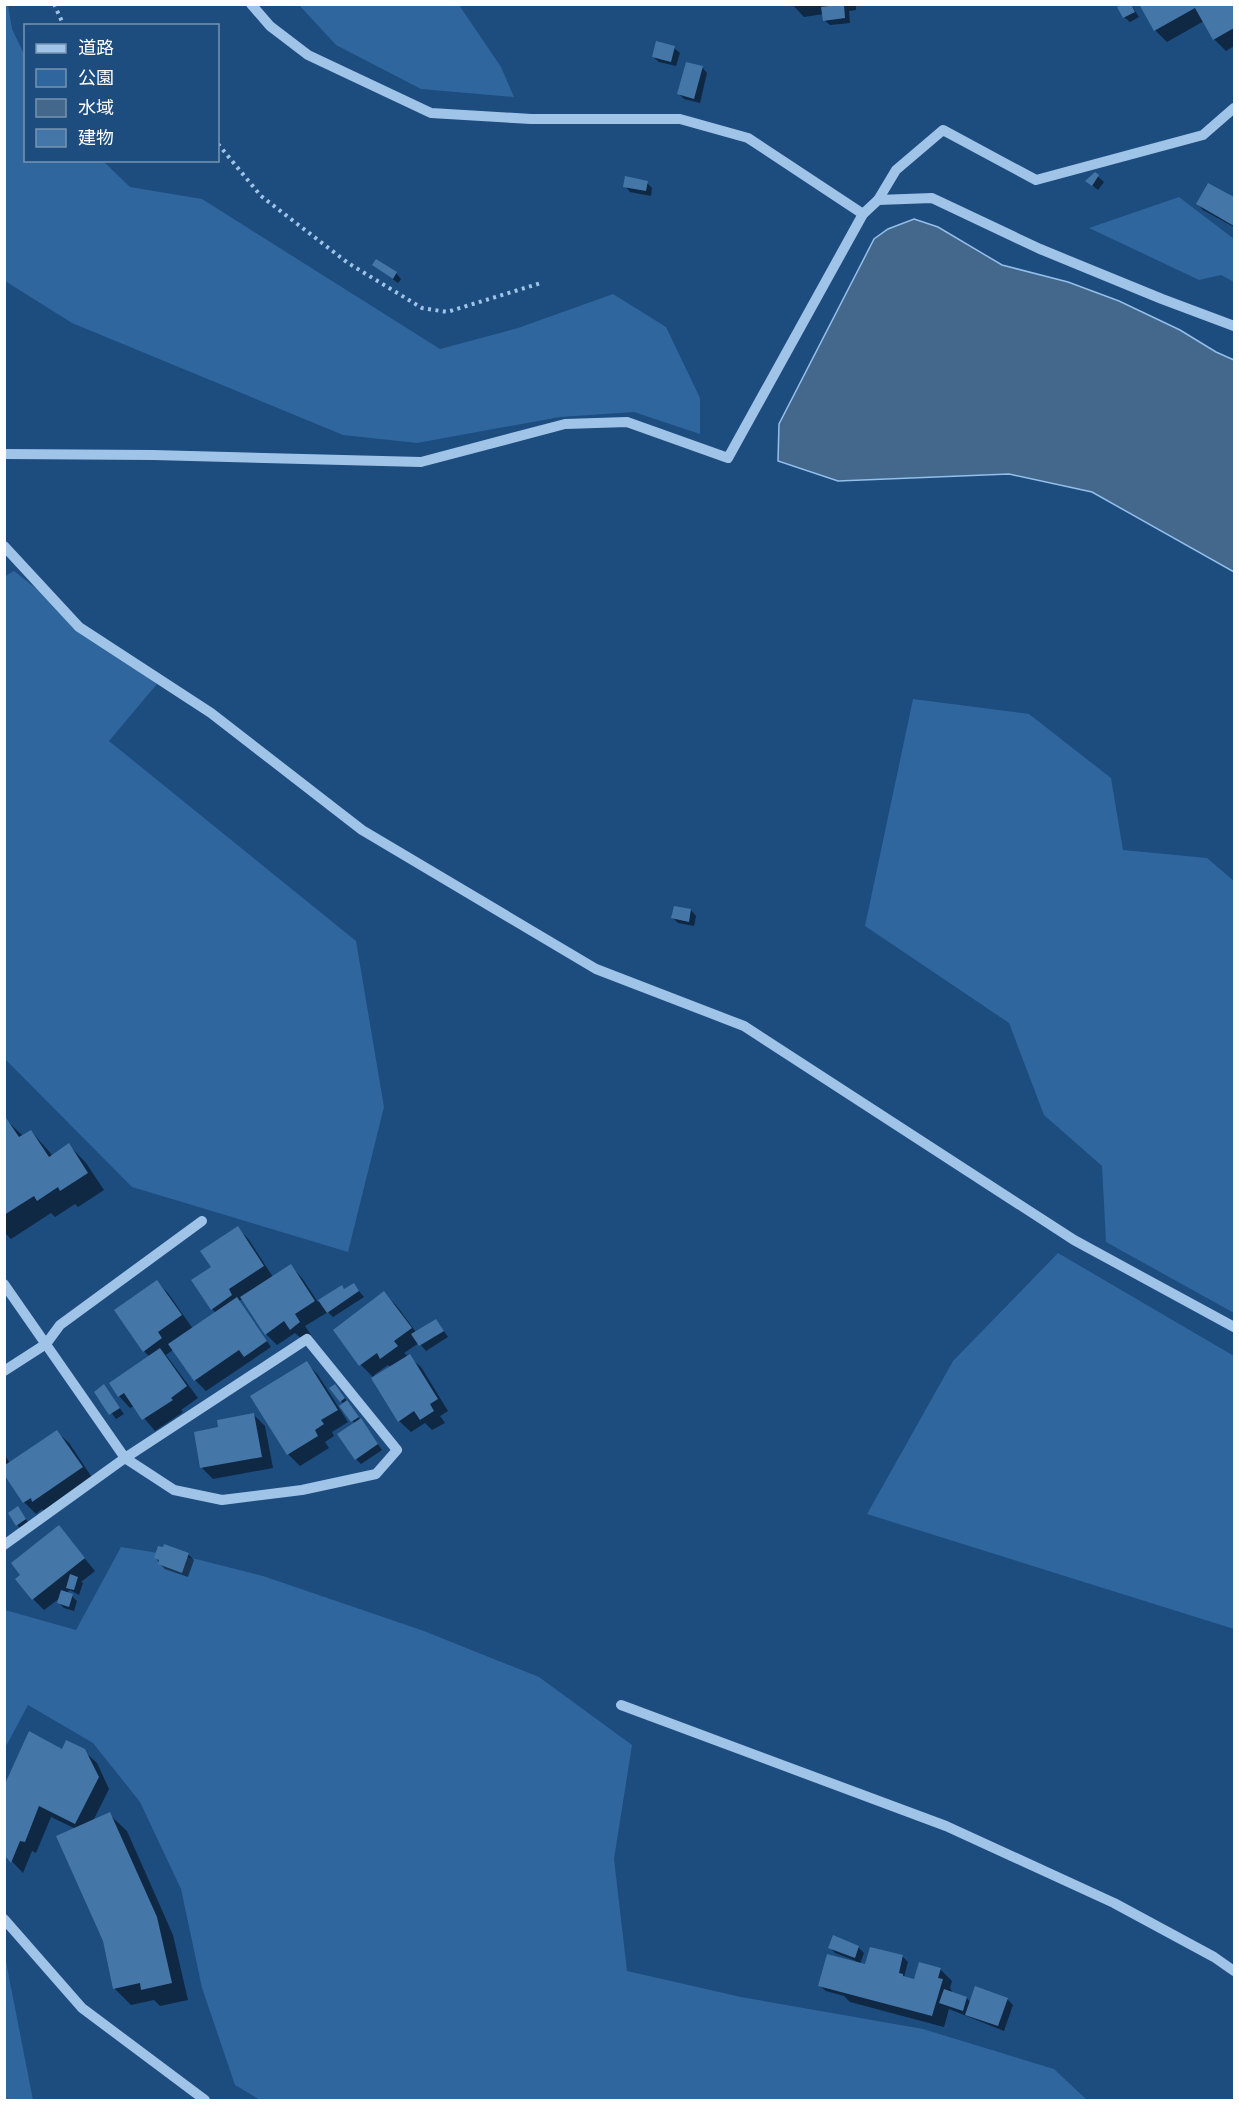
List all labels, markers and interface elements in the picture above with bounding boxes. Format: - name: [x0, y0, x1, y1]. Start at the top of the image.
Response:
- legend: [24, 24, 219, 162]
- text: 道路: [78, 36, 114, 58]
- text: 公園: [78, 66, 114, 88]
- text: 水域: [78, 96, 114, 118]
- text: 建物: [78, 126, 114, 148]

